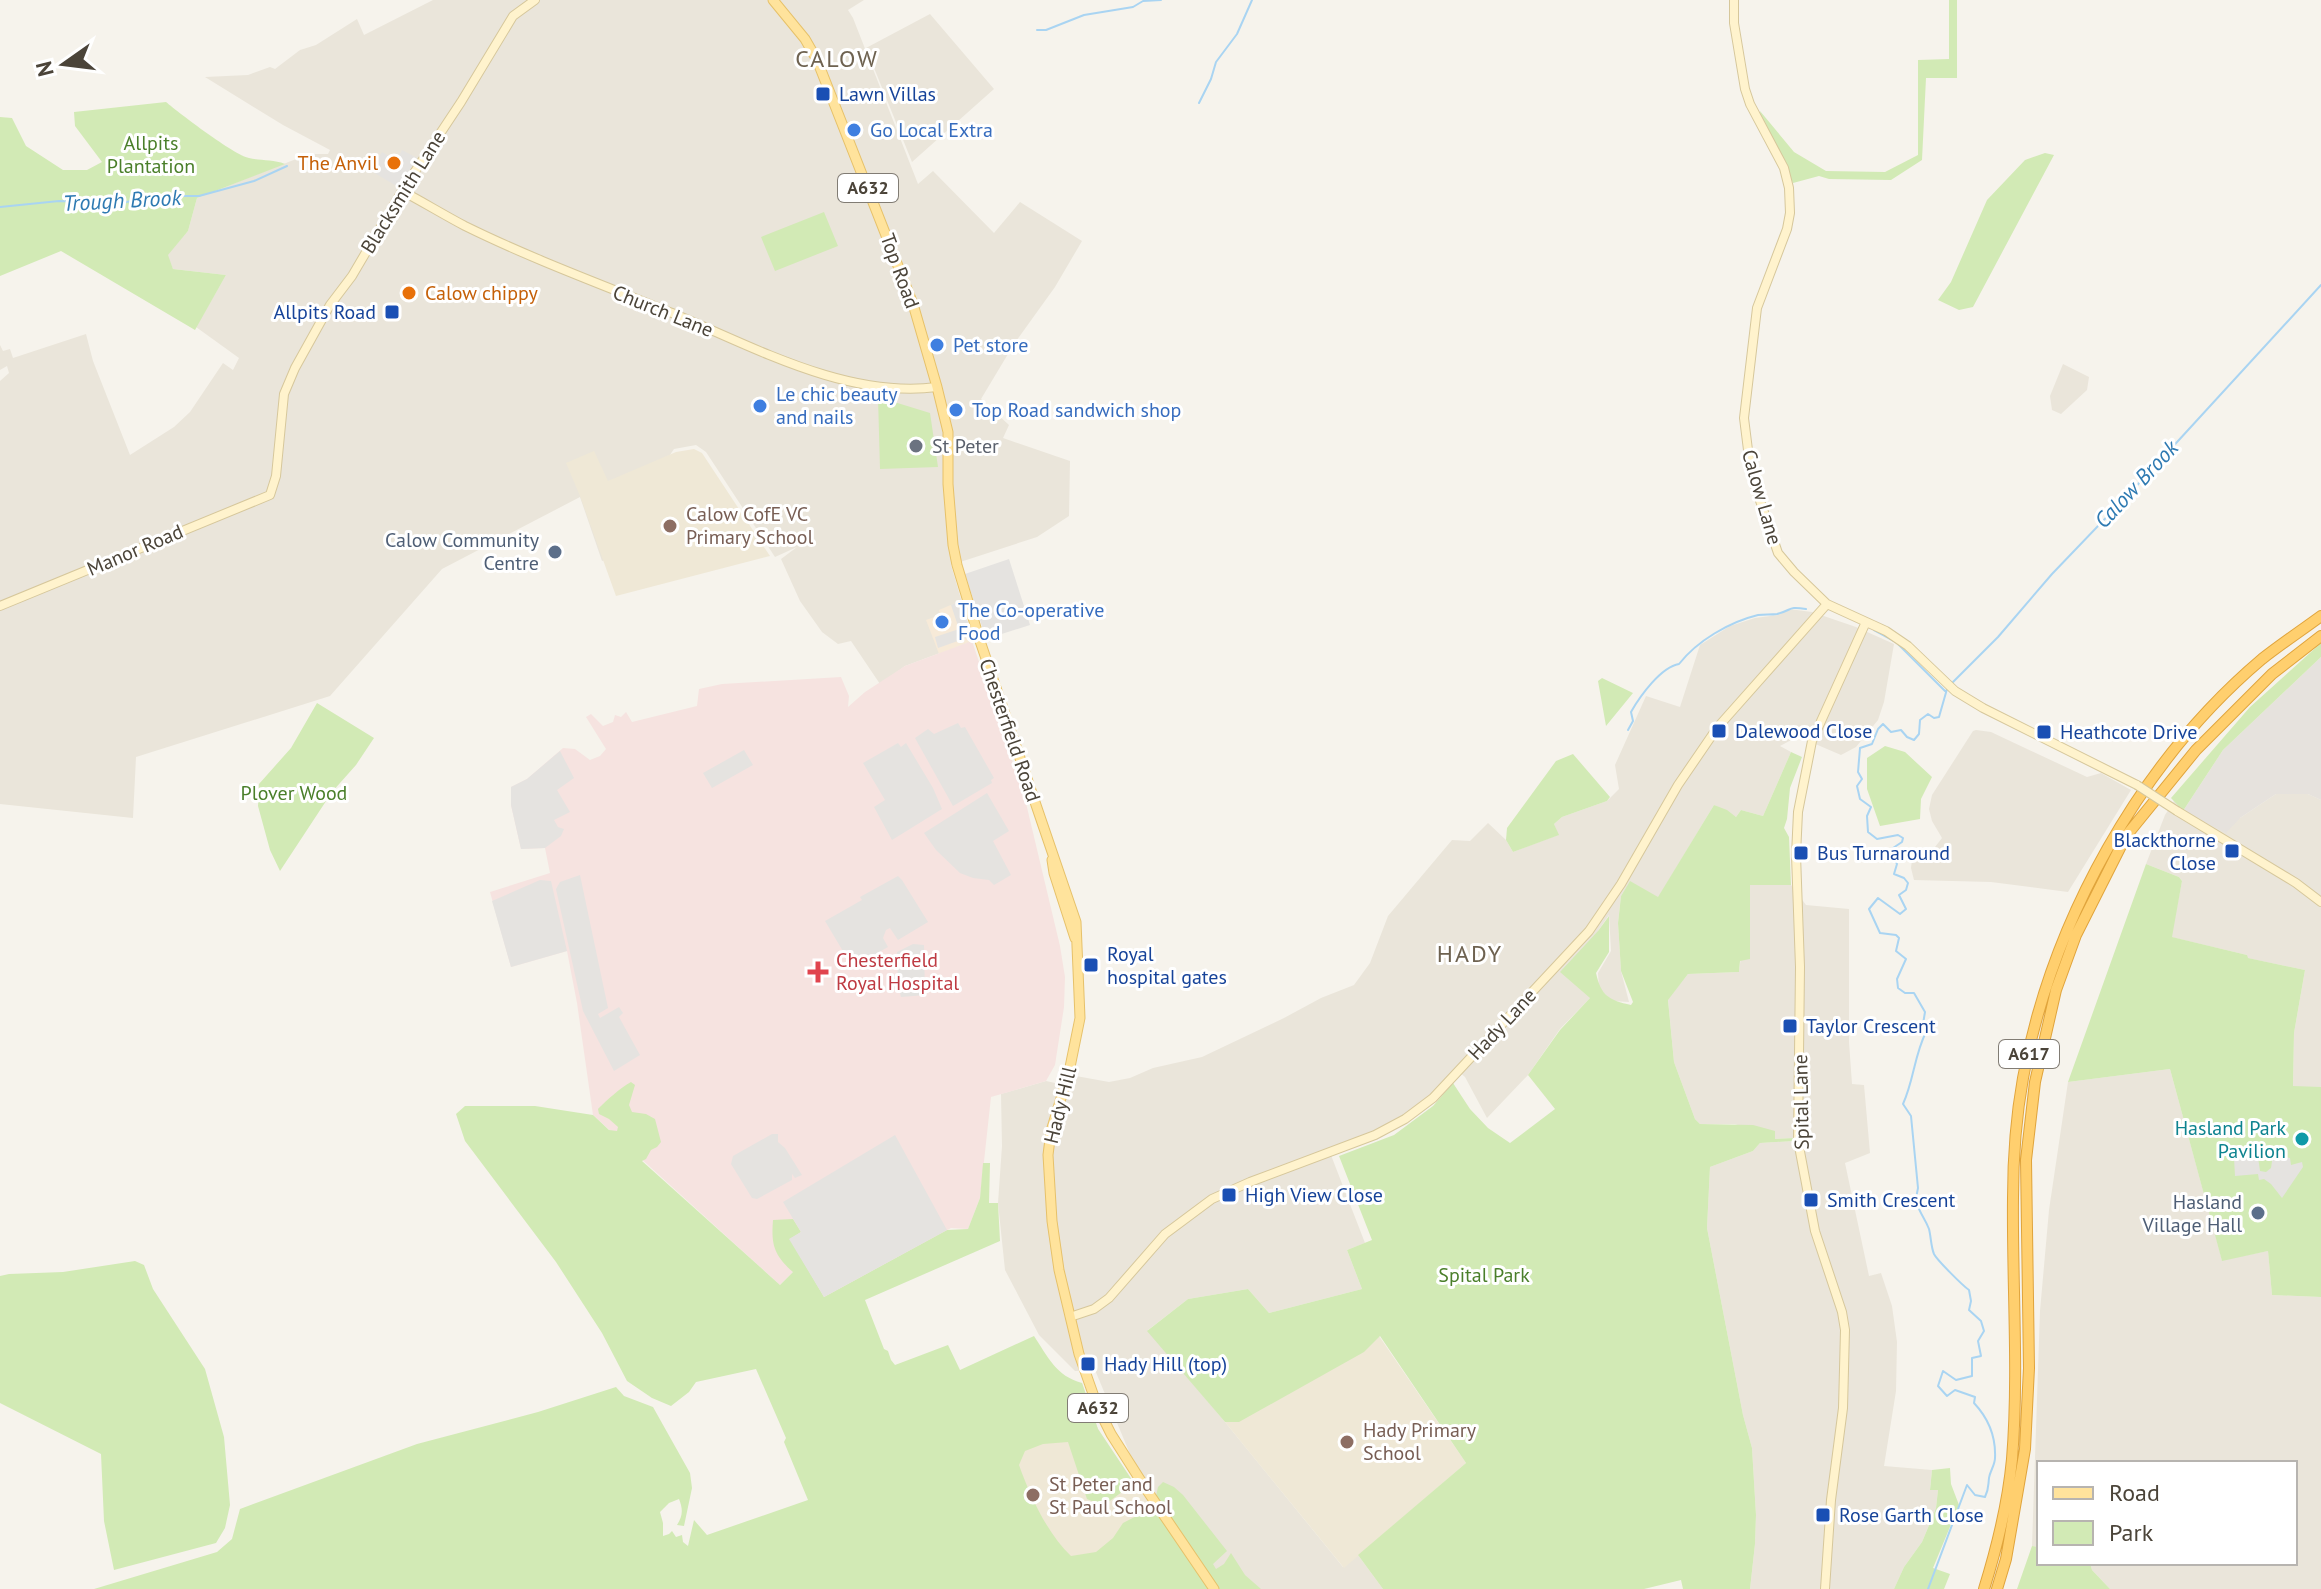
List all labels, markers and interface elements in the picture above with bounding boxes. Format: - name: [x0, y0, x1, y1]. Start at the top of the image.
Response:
- north arrow: [24, 24, 104, 104]
- district label: CALOW: [795, 43, 879, 74]
- text: N: [29, 58, 60, 79]
- place label: Lawn Villas: [839, 81, 936, 107]
- marker: Lawn Villas: [814, 85, 832, 103]
- place label: Go Local Extra: [870, 117, 993, 143]
- marker: Go Local Extra: [845, 121, 863, 139]
- street label: Blacksmith Lane: [355, 126, 451, 258]
- park label: Allpits Plantation: [107, 130, 195, 179]
- place label: The Anvil: [298, 150, 378, 176]
- marker: The Anvil: [385, 154, 403, 172]
- road number: A632: [838, 174, 898, 202]
- water label: Trough Brook: [62, 183, 183, 217]
- street label: Top Road: [874, 230, 926, 312]
- street label: Church Lane: [609, 279, 717, 343]
- place label: Calow chippy: [425, 280, 539, 306]
- marker: Calow chippy: [400, 284, 418, 302]
- place label: Allpits Road: [274, 299, 376, 325]
- marker: Allpits Road: [383, 303, 401, 321]
- place label: Pet store: [953, 332, 1028, 358]
- marker: Pet store: [928, 336, 946, 354]
- place label: Le chic beauty and nails: [776, 381, 898, 430]
- marker: Le chic beauty and nails: [751, 397, 769, 415]
- place label: Top Road sandwich shop: [972, 397, 1181, 423]
- marker: Top Road sandwich shop: [947, 401, 965, 419]
- place label: St Peter: [932, 433, 999, 459]
- water label: Calow Brook: [2088, 433, 2185, 534]
- marker: St Peter: [907, 437, 925, 455]
- street label: Calow Lane: [1736, 446, 1788, 548]
- place label: Calow CofE VC Primary School: [686, 501, 814, 550]
- marker: Calow CofE VC Primary School: [661, 517, 679, 535]
- street label: Manor Road: [83, 518, 187, 582]
- place label: Calow Community Centre: [385, 527, 540, 576]
- marker: Calow Community Centre: [546, 543, 564, 561]
- place label: The Co-operative Food: [958, 597, 1104, 646]
- marker: The Co-operative Food: [933, 613, 951, 631]
- street label: Chesterfield Road: [973, 655, 1047, 805]
- place label: Dalewood Close: [1735, 718, 1872, 744]
- place label: Heathcote Drive: [2060, 719, 2197, 745]
- marker: Dalewood Close: [1710, 722, 1728, 740]
- marker: Heathcote Drive: [2035, 723, 2053, 741]
- park label: Plover Wood: [241, 780, 347, 806]
- place label: Blackthorne Close: [2114, 827, 2216, 876]
- place label: Bus Turnaround: [1817, 840, 1950, 866]
- marker: Blackthorne Close: [2223, 842, 2241, 860]
- marker: Bus Turnaround: [1792, 844, 1810, 862]
- district label: HADY: [1437, 938, 1503, 969]
- place label: Royal hospital gates: [1107, 941, 1227, 990]
- place label: Chesterfield Royal Hospital: [836, 947, 959, 996]
- marker: Royal hospital gates: [1082, 956, 1100, 974]
- marker: Chesterfield Royal Hospital: [807, 961, 829, 983]
- street label: Hady Lane: [1462, 983, 1542, 1065]
- place label: Taylor Crescent: [1806, 1013, 1936, 1039]
- marker: Taylor Crescent: [1781, 1017, 1799, 1035]
- road number: A617: [1999, 1040, 2059, 1068]
- street label: Spital Lane: [1787, 1054, 1815, 1150]
- street label: Hady Hill: [1038, 1064, 1082, 1146]
- place label: Hasland Park Pavilion: [2175, 1115, 2286, 1164]
- marker: Hasland Park Pavilion: [2293, 1130, 2311, 1148]
- place label: High View Close: [1245, 1182, 1383, 1208]
- marker: High View Close: [1220, 1186, 1238, 1204]
- place label: Smith Crescent: [1827, 1187, 1955, 1213]
- place label: Hasland Village Hall: [2141, 1189, 2242, 1238]
- marker: Smith Crescent: [1802, 1191, 1820, 1209]
- marker: Hasland Village Hall: [2249, 1204, 2267, 1222]
- park label: Spital Park: [1438, 1262, 1530, 1288]
- place label: Hady Hill (top): [1104, 1351, 1227, 1377]
- marker: Hady Hill (top): [1079, 1355, 1097, 1373]
- road number: A632: [1068, 1394, 1128, 1422]
- place label: Hady Primary School: [1363, 1417, 1477, 1466]
- marker: Hady Primary School: [1338, 1433, 1356, 1451]
- legend: [2037, 1461, 2297, 1565]
- place label: St Peter and St Paul School: [1049, 1471, 1172, 1520]
- text: Road: [2109, 1477, 2160, 1508]
- marker: St Peter and St Paul School: [1024, 1486, 1042, 1504]
- place label: Rose Garth Close: [1839, 1502, 1984, 1528]
- marker: Rose Garth Close: [1814, 1506, 1832, 1524]
- text: Park: [2109, 1517, 2154, 1548]

